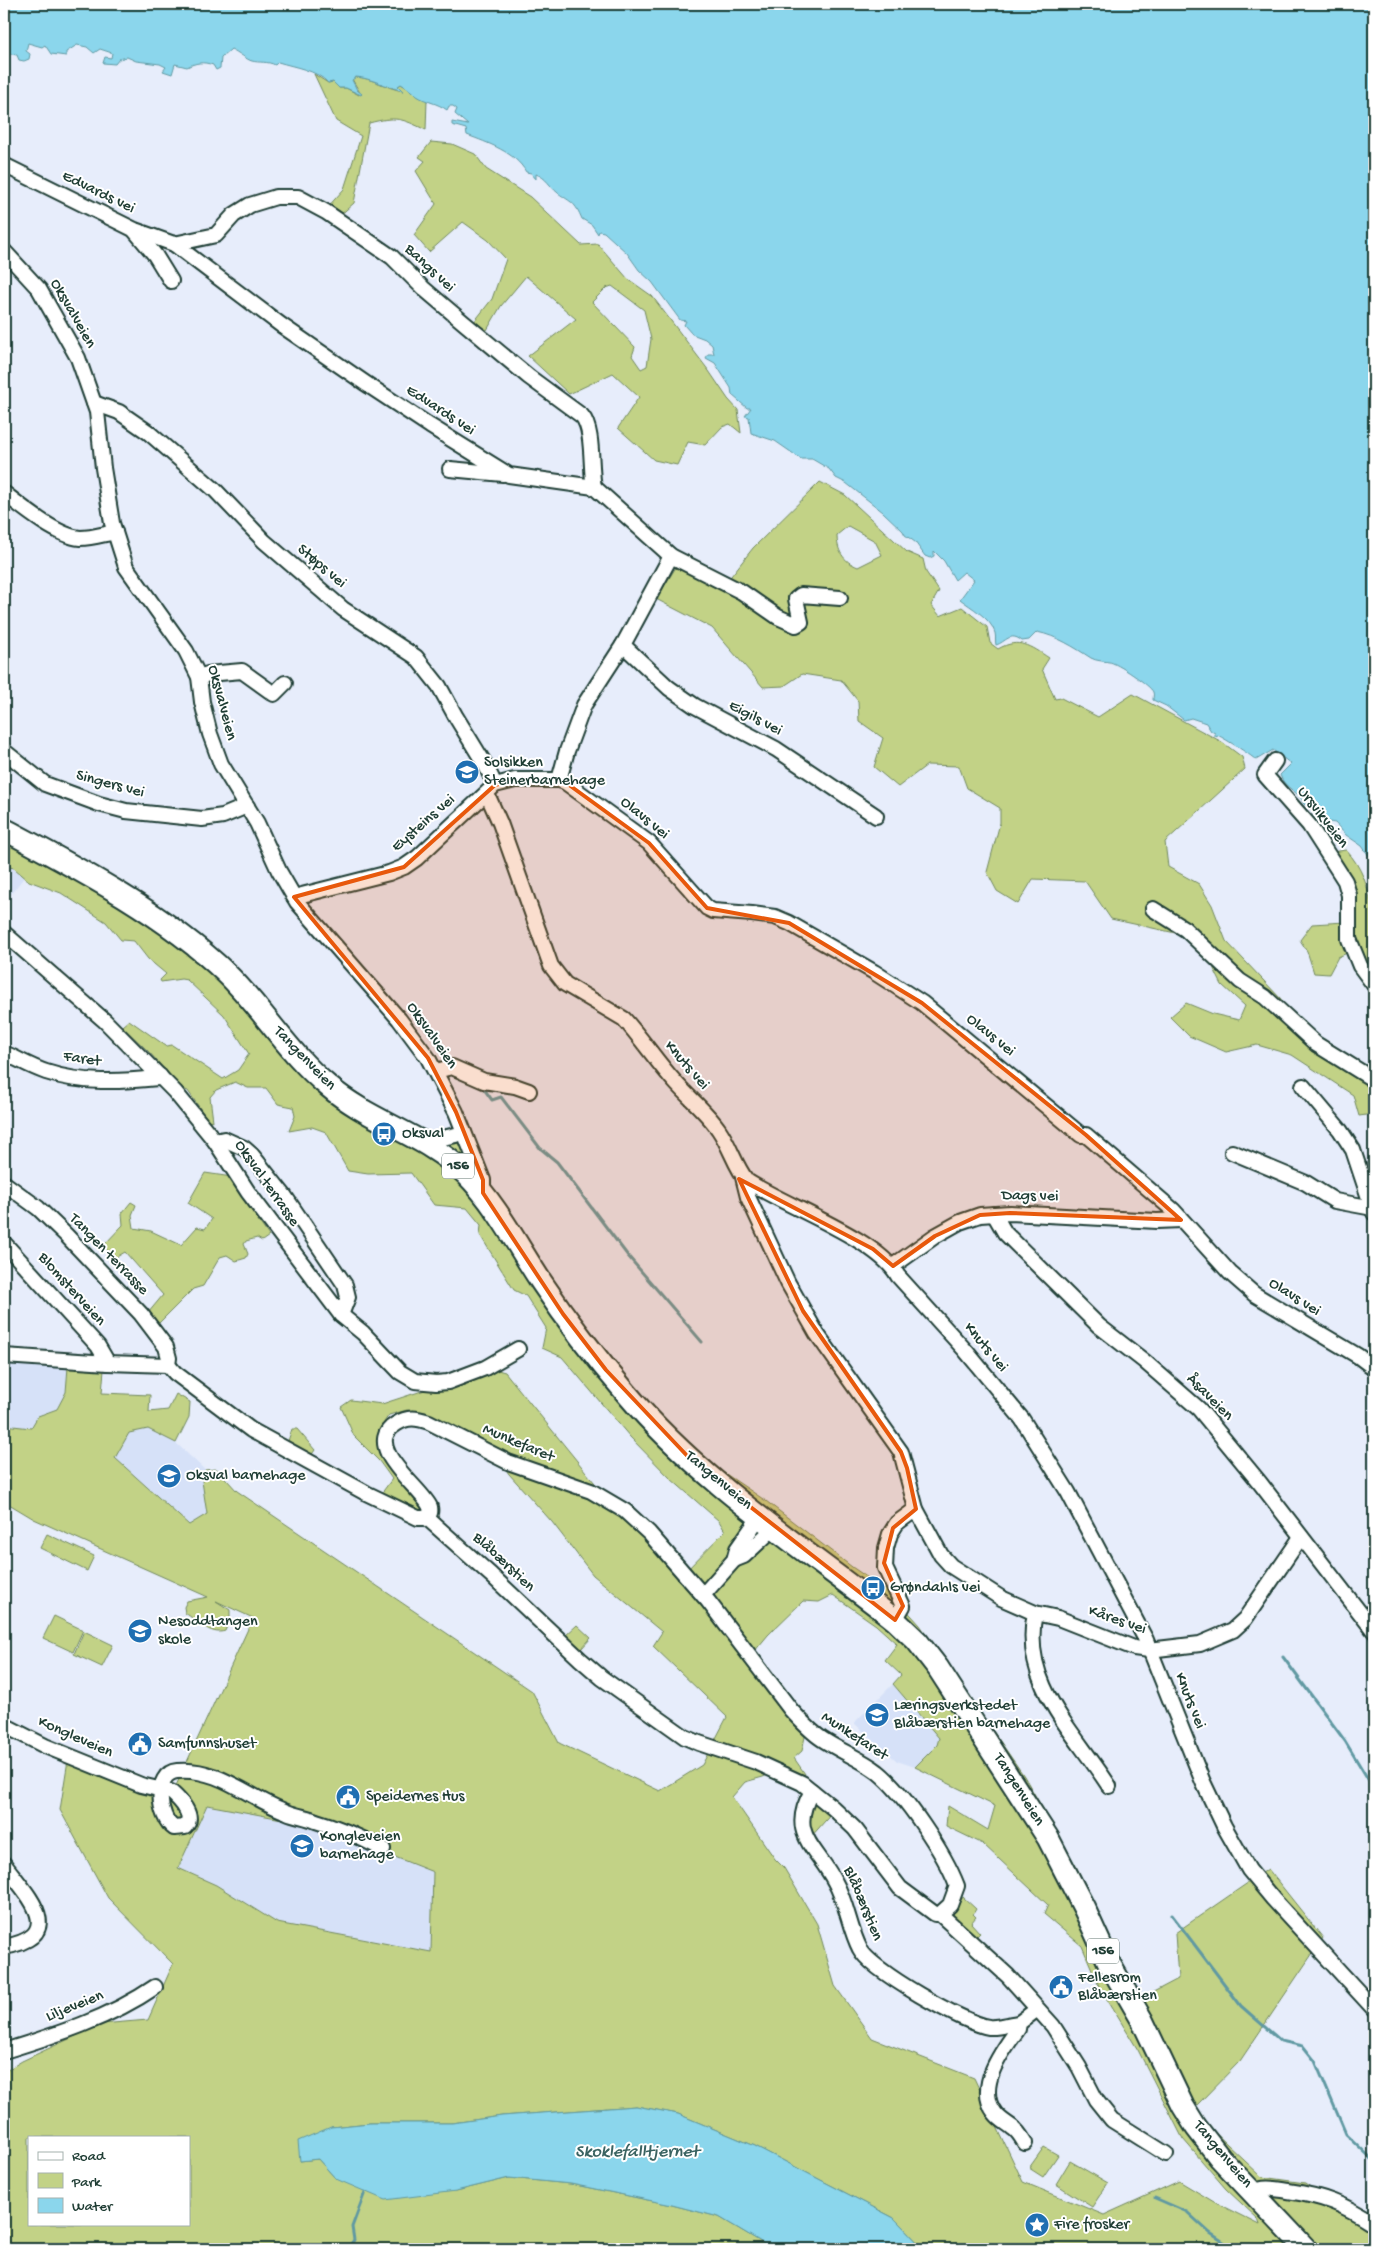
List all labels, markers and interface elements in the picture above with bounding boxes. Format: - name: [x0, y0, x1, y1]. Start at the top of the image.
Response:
- street label: Edvards vei: [58, 167, 138, 219]
- street label: Bangs vei: [399, 240, 458, 297]
- street label: Oksvalveien: [45, 276, 100, 352]
- street label: Edvards vei: [402, 382, 478, 440]
- street label: Støps vei: [292, 541, 350, 593]
- street label: Oksvalveien: [202, 663, 240, 743]
- street label: Eigils vei: [725, 697, 785, 741]
- place label: Solsikken Steinerbarnehage: [484, 754, 606, 791]
- school or university icon: Solsikken Steinerbarnehage: [454, 759, 480, 785]
- street label: Singers vei: [74, 767, 146, 803]
- street label: Ursvikveien: [1292, 783, 1352, 853]
- street label: Eysteins vei: [388, 791, 460, 857]
- street label: Olavs vei: [616, 794, 672, 844]
- street label: Oksvalveien: [401, 999, 461, 1073]
- street label: Olavs vei: [962, 1011, 1018, 1061]
- street label: Tangenveien: [268, 1022, 340, 1095]
- street label: Knuts vei: [660, 1038, 712, 1094]
- street label: Faret: [61, 1048, 103, 1072]
- bus stop icon: Oksval: [371, 1121, 397, 1147]
- place label: Oksval: [402, 1125, 444, 1144]
- street label: Oksval terrasse: [229, 1137, 303, 1231]
- road number: 156: [442, 1154, 474, 1178]
- street label: Dags vei: [1000, 1187, 1059, 1207]
- street label: Tangen terrasse: [64, 1209, 152, 1300]
- street label: Blomsterveien: [32, 1249, 109, 1331]
- street label: Olavs vei: [1265, 1275, 1323, 1321]
- street label: Knuts vei: [959, 1319, 1011, 1377]
- street label: Åsaveien: [1181, 1370, 1238, 1426]
- street label: Munkefaret: [479, 1420, 558, 1468]
- street label: Tangenveien: [680, 1447, 756, 1515]
- school or university icon: Oksval barnehage: [156, 1463, 182, 1489]
- place label: Oksval barnehage: [186, 1467, 306, 1486]
- street label: Blåbærstien: [467, 1529, 539, 1597]
- bus stop icon: Grøndahls vei: [860, 1575, 886, 1601]
- place label: Grøndahls vei: [890, 1579, 981, 1598]
- street label: Kåres vei: [1086, 1602, 1148, 1640]
- place label: Nesoddtangen skole: [158, 1613, 258, 1650]
- school or university icon: Nesoddtangen skole: [127, 1618, 153, 1644]
- street label: Knuts vei: [1169, 1670, 1209, 1732]
- place label: Læringsverkstedet Blåbærstien barnehage: [893, 1697, 1051, 1734]
- school or university icon: Læringsverkstedet Blåbærstien barnehage: [864, 1702, 890, 1728]
- street label: Munkefaret: [817, 1708, 892, 1766]
- street label: Kongleveien: [34, 1713, 116, 1763]
- public building icon: Samfunnshuset: [127, 1731, 153, 1757]
- place label: Samfunnshuset: [158, 1735, 257, 1754]
- street label: Tangenveien: [988, 1749, 1048, 1830]
- public building icon: Speidernes Hus: [335, 1784, 361, 1810]
- place label: Speidernes Hus: [366, 1788, 466, 1807]
- place label: Kongleveien barnehage: [320, 1828, 401, 1865]
- school or university icon: Kongleveien barnehage: [289, 1833, 315, 1859]
- street label: Blåbærstien: [837, 1863, 886, 1944]
- road number: 156: [1087, 1938, 1119, 1964]
- place label: Fellesrom Blåbærstien: [1077, 1969, 1157, 2006]
- public building icon: Fellesrom Blåbærstien: [1048, 1974, 1074, 2000]
- street label: Liljeveien: [43, 1987, 107, 2027]
- street label: Tangenveien: [1188, 2117, 1256, 2193]
- legend: [28, 2136, 190, 2226]
- water label: Skoklefalltjernet: [575, 2142, 703, 2163]
- text: Road: [72, 2148, 106, 2166]
- text: Park: [71, 2174, 102, 2192]
- text: Water: [72, 2198, 114, 2216]
- place icon: Fire frosker: [1024, 2212, 1050, 2238]
- place label: Fire frosker: [1053, 2216, 1131, 2235]

